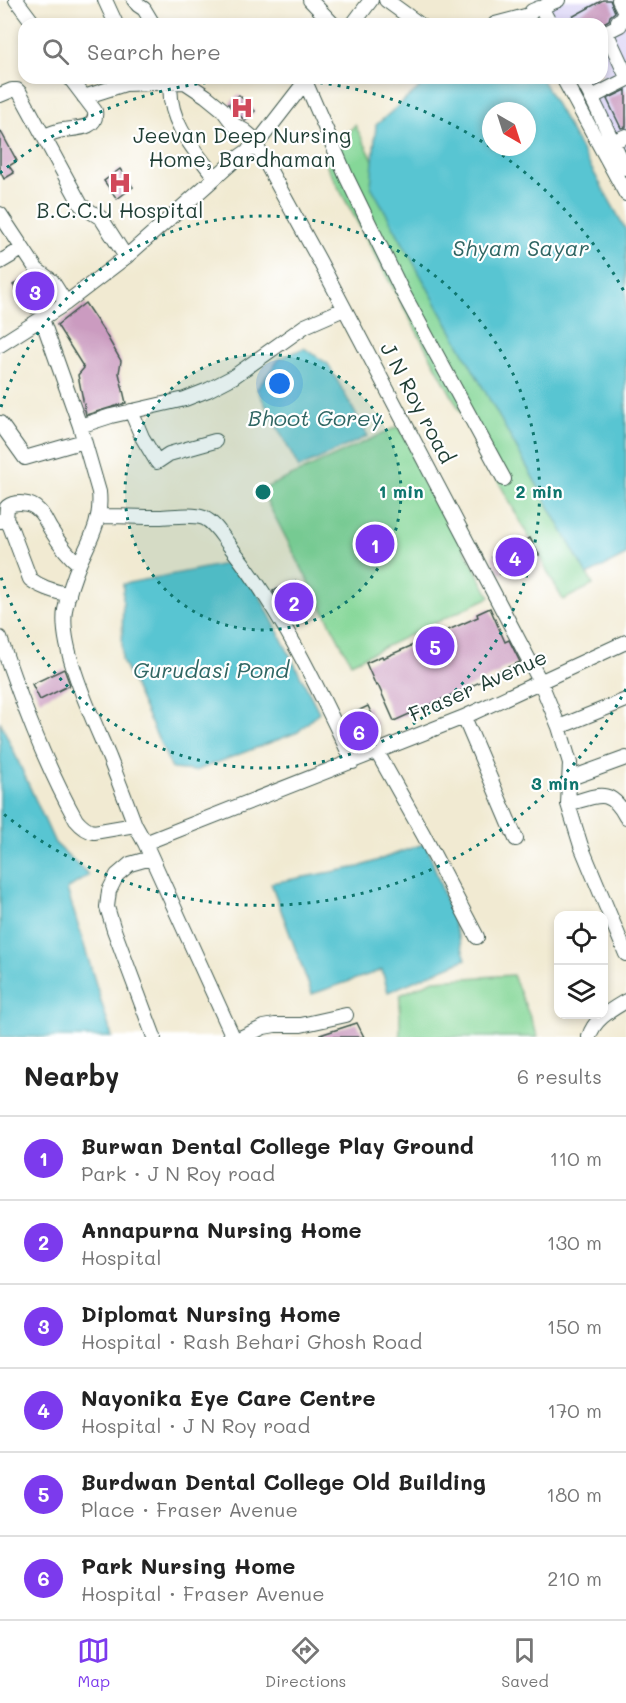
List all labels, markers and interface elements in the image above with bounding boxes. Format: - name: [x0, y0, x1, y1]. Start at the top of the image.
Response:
- search box: [18, 18, 608, 84]
- icon: search: [39, 35, 72, 68]
- text: Search here: [87, 37, 221, 66]
- hospital icon: Jeevan Deep Nursing Home, Bardhaman: [229, 95, 255, 121]
- north arrow: [482, 102, 536, 156]
- place label: Jeevan Deep Nursing Home, Bardhaman: [133, 121, 351, 172]
- hospital icon: B.C.C.U Hospital: [107, 170, 133, 196]
- place label: B.C.C.U Hospital: [36, 196, 204, 223]
- water label: Shyam Sayar: [453, 233, 589, 262]
- pin: 3: [15, 268, 54, 314]
- street label: J N Roy road: [375, 337, 462, 468]
- your location: [265, 369, 294, 398]
- water label: Bhoot Gorey: [248, 403, 383, 432]
- text: 1 min: [378, 479, 424, 503]
- text: 2 min: [515, 479, 563, 503]
- centre of rings: [253, 482, 273, 502]
- pin: 1: [356, 522, 394, 566]
- pin: 4: [496, 534, 534, 580]
- pin: 2: [274, 580, 314, 624]
- pin: 5: [416, 624, 454, 668]
- street label: Fraser Avenue: [404, 642, 551, 727]
- water label: Gurudasi Pond: [133, 655, 290, 684]
- pin: 6: [340, 708, 378, 754]
- text: 3 min: [531, 771, 579, 795]
- map controls: [554, 911, 608, 1019]
- button: locate: [554, 911, 608, 965]
- button: layers: [554, 965, 608, 1019]
- text: Nearby: [24, 1059, 119, 1093]
- text: 6 results: [517, 1063, 602, 1089]
- text: Burwan Dental College Play Ground: [81, 1131, 474, 1160]
- text: 1: [39, 1145, 48, 1171]
- text: 110 m: [549, 1145, 602, 1171]
- text: Park · J N Roy road: [81, 1160, 275, 1186]
- text: Annapurna Nursing Home: [81, 1215, 362, 1244]
- text: 2: [38, 1229, 49, 1255]
- text: 130 m: [547, 1229, 602, 1255]
- text: Hospital: [81, 1244, 162, 1270]
- text: Diplomat Nursing Home: [81, 1299, 341, 1328]
- text: 3: [38, 1313, 50, 1339]
- text: 150 m: [547, 1313, 602, 1339]
- text: Hospital · Rash Behari Ghosh Road: [81, 1328, 422, 1354]
- text: Nayonika Eye Care Centre: [81, 1383, 376, 1412]
- text: 4: [37, 1397, 50, 1423]
- text: 170 m: [547, 1397, 602, 1423]
- text: Hospital · J N Roy road: [81, 1412, 310, 1438]
- text: Burdwan Dental College Old Building: [81, 1467, 486, 1496]
- text: 5: [38, 1481, 49, 1507]
- text: 180 m: [546, 1481, 602, 1507]
- text: Place · Fraser Avenue: [81, 1496, 298, 1522]
- text: Park Nursing Home: [81, 1551, 295, 1580]
- text: 6: [37, 1565, 50, 1591]
- text: 210 m: [547, 1565, 602, 1591]
- text: Hospital · Fraser Avenue: [81, 1580, 325, 1606]
- tab: Map: [77, 1634, 110, 1691]
- tab: Directions: [265, 1634, 346, 1691]
- tab: Saved: [501, 1634, 549, 1691]

